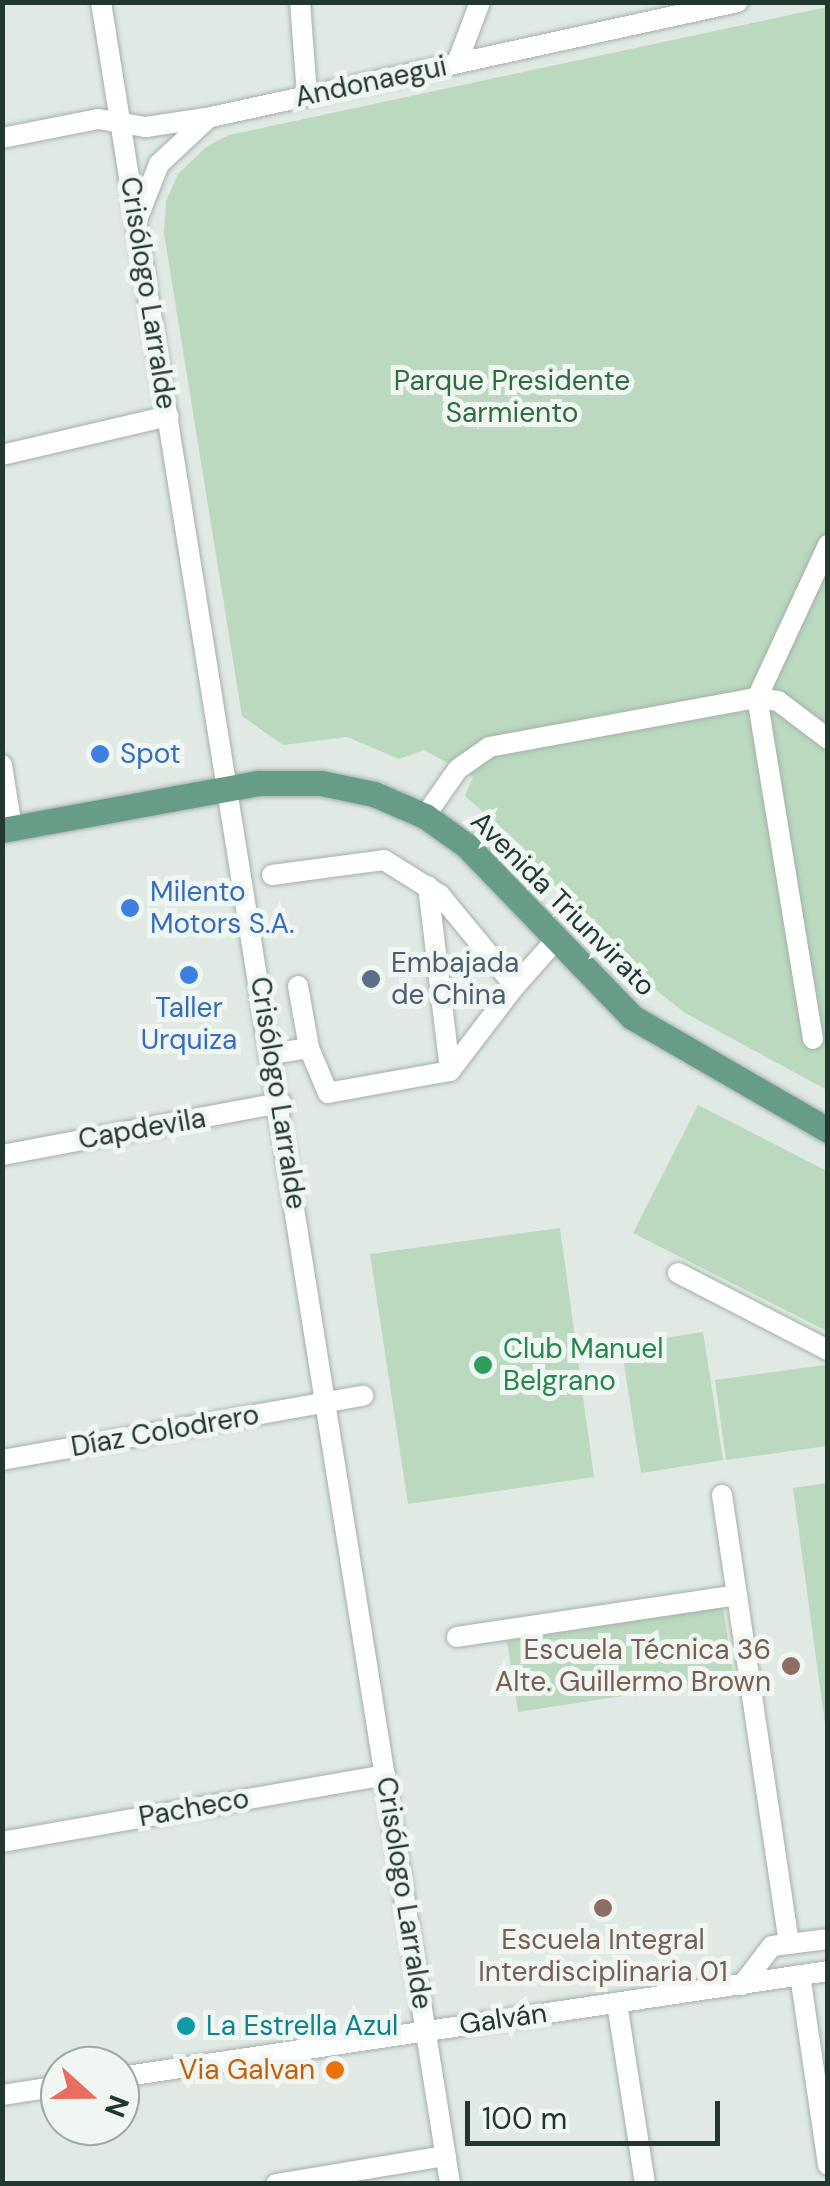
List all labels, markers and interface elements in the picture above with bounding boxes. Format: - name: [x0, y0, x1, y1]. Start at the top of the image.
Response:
- street label: Andonaegui: [292, 50, 450, 114]
- street label: Crisólogo Larralde: [113, 174, 183, 412]
- park label: Parque Presidente Sarmiento: [394, 364, 630, 430]
- place label: Spot: [120, 737, 181, 771]
- marker: Spot: [89, 743, 111, 765]
- street label: Avenida Triunvirato: [464, 805, 662, 1003]
- place label: Milento Motors S.A.: [150, 875, 295, 941]
- marker: Milento Motors S.A.: [119, 897, 141, 919]
- place label: Embajada de China: [391, 946, 519, 1012]
- marker: Taller Urquiza: [178, 964, 200, 986]
- marker: Embajada de China: [360, 968, 382, 990]
- street label: Crisólogo Larralde: [243, 974, 313, 1212]
- place label: Taller Urquiza: [141, 991, 237, 1057]
- street label: Capdevila: [76, 1101, 208, 1157]
- place label: Club Manuel Belgrano: [503, 1332, 663, 1398]
- marker: Club Manuel Belgrano: [472, 1354, 494, 1376]
- street label: Díaz Colodrero: [68, 1398, 262, 1464]
- place label: Escuela Técnica 36 Alte. Guillermo Brown: [495, 1633, 771, 1699]
- marker: Escuela Técnica 36 Alte. Guillermo Brown: [780, 1655, 802, 1677]
- street label: Crisólogo Larralde: [369, 1774, 439, 2012]
- street label: Pacheco: [136, 1782, 252, 1834]
- marker: Escuela Integral Interdisciplinaria 01: [592, 1897, 614, 1919]
- place label: Escuela Integral Interdisciplinaria 01: [478, 1923, 728, 1989]
- street label: Galván: [457, 1996, 549, 2042]
- place label: La Estrella Azul: [206, 2009, 398, 2043]
- marker: La Estrella Azul: [175, 2015, 197, 2037]
- north arrow: [40, 2046, 140, 2146]
- place label: Via Galvan: [179, 2053, 315, 2087]
- marker: Via Galvan: [324, 2059, 346, 2081]
- scale bar: [470, 2081, 725, 2143]
- text: N: [96, 2090, 138, 2122]
- text: 100 m: [482, 2099, 567, 2138]

